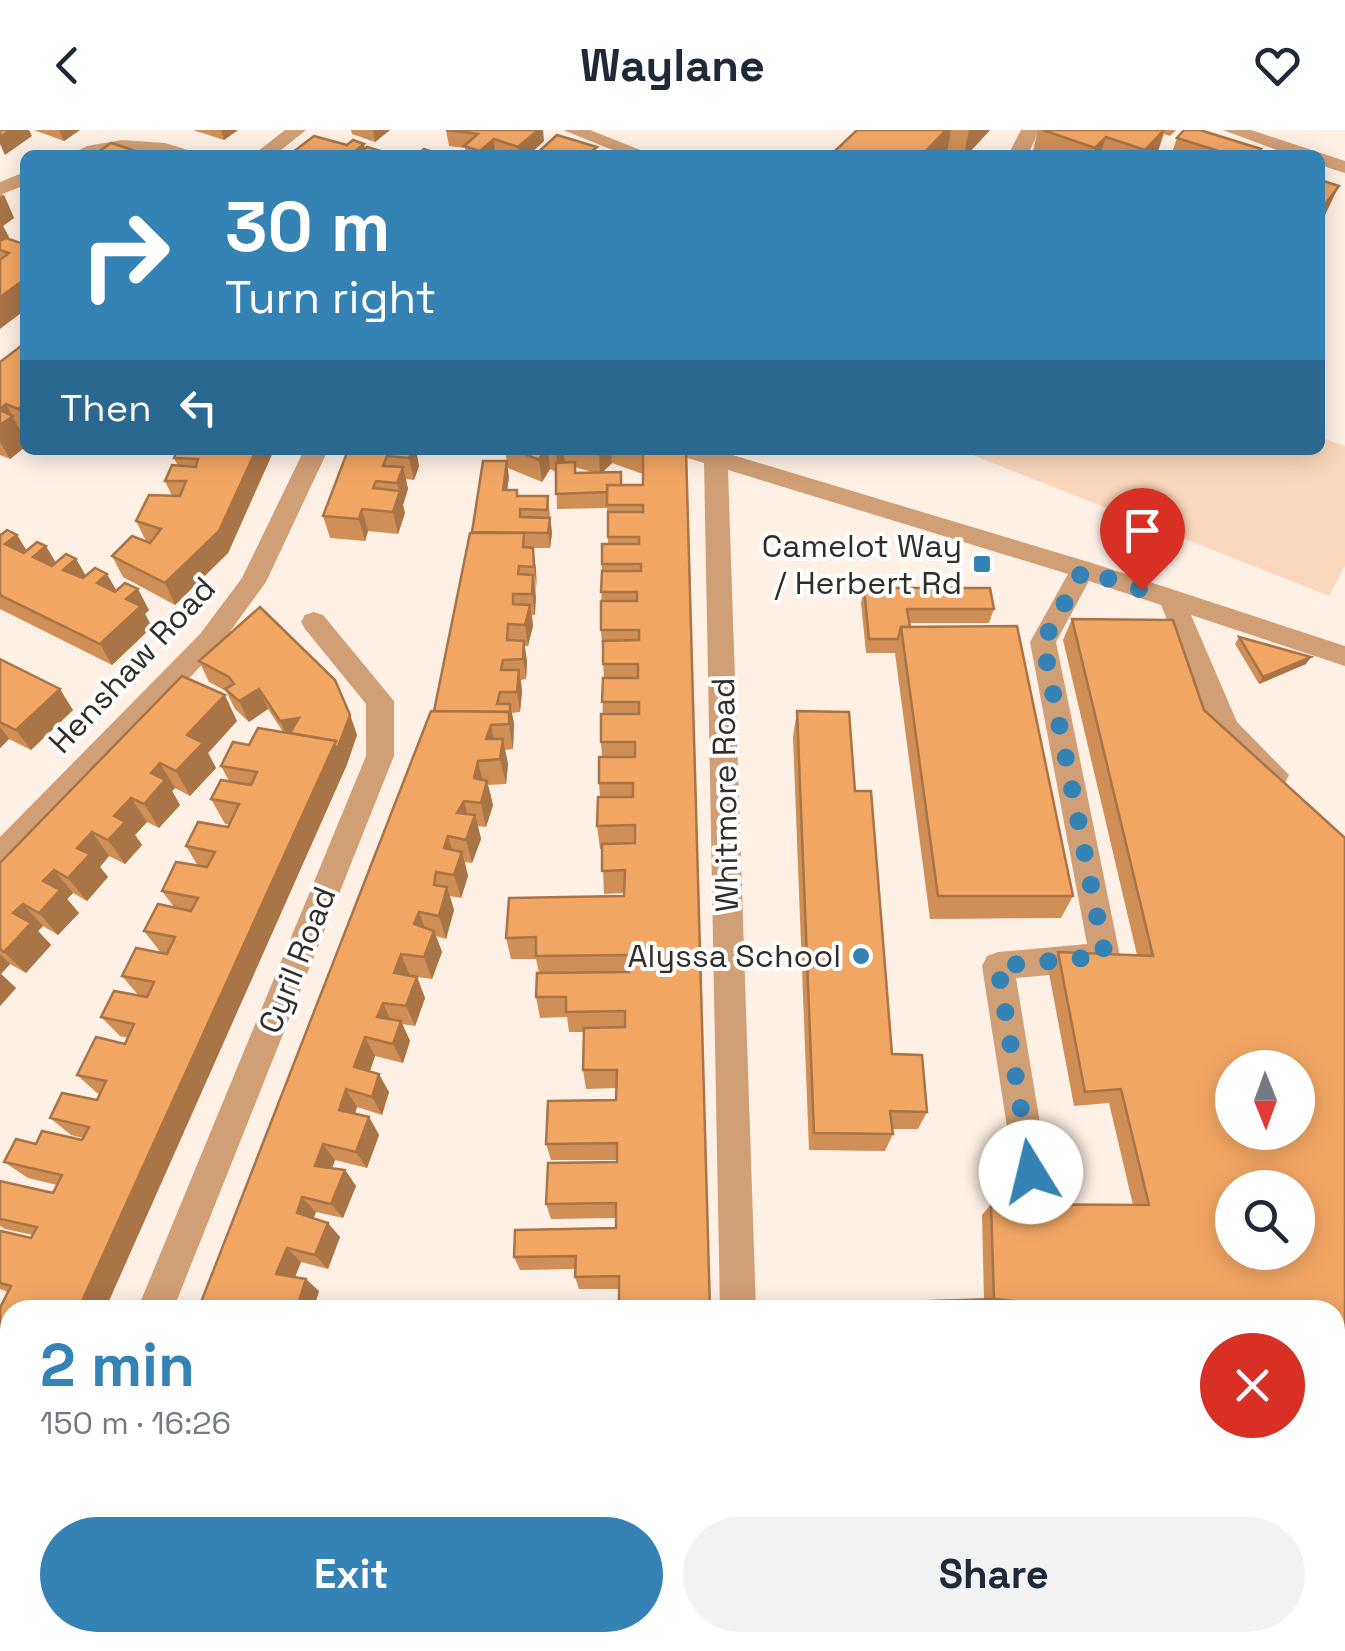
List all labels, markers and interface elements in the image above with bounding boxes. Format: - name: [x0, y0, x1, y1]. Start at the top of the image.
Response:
- text: Waylane: [580, 37, 765, 94]
- icon: back: [40, 38, 95, 93]
- icon: heart: [1250, 38, 1305, 93]
- text: 30 m: [225, 182, 390, 271]
- icon: right: [60, 190, 190, 320]
- text: Turn right: [225, 269, 436, 326]
- icon: left: [171, 380, 226, 435]
- text: Then: [60, 384, 151, 432]
- pin: [1100, 488, 1185, 591]
- icon: arrive: [1115, 503, 1170, 558]
- place label: Camelot Way / Herbert Rd: [762, 526, 962, 603]
- marker: Camelot Way / Herbert Rd: [971, 553, 993, 575]
- street label: Henshaw Road: [40, 569, 224, 761]
- street label: Whitmore Road: [703, 677, 747, 913]
- street label: Cyril Road: [249, 881, 345, 1039]
- place label: Alyssa School: [627, 936, 841, 976]
- marker: Alyssa School: [850, 945, 872, 967]
- north arrow: [1215, 1050, 1315, 1150]
- map controls: [1215, 1050, 1315, 1270]
- position arrow: [979, 1120, 1083, 1224]
- button: search: [1215, 1170, 1315, 1270]
- text: 2 min: [40, 1327, 195, 1404]
- button: close: [1200, 1333, 1305, 1438]
- text: 150 m · 16:26: [40, 1403, 231, 1443]
- button: Exit: [40, 1517, 663, 1632]
- button: Share: [683, 1517, 1305, 1632]

